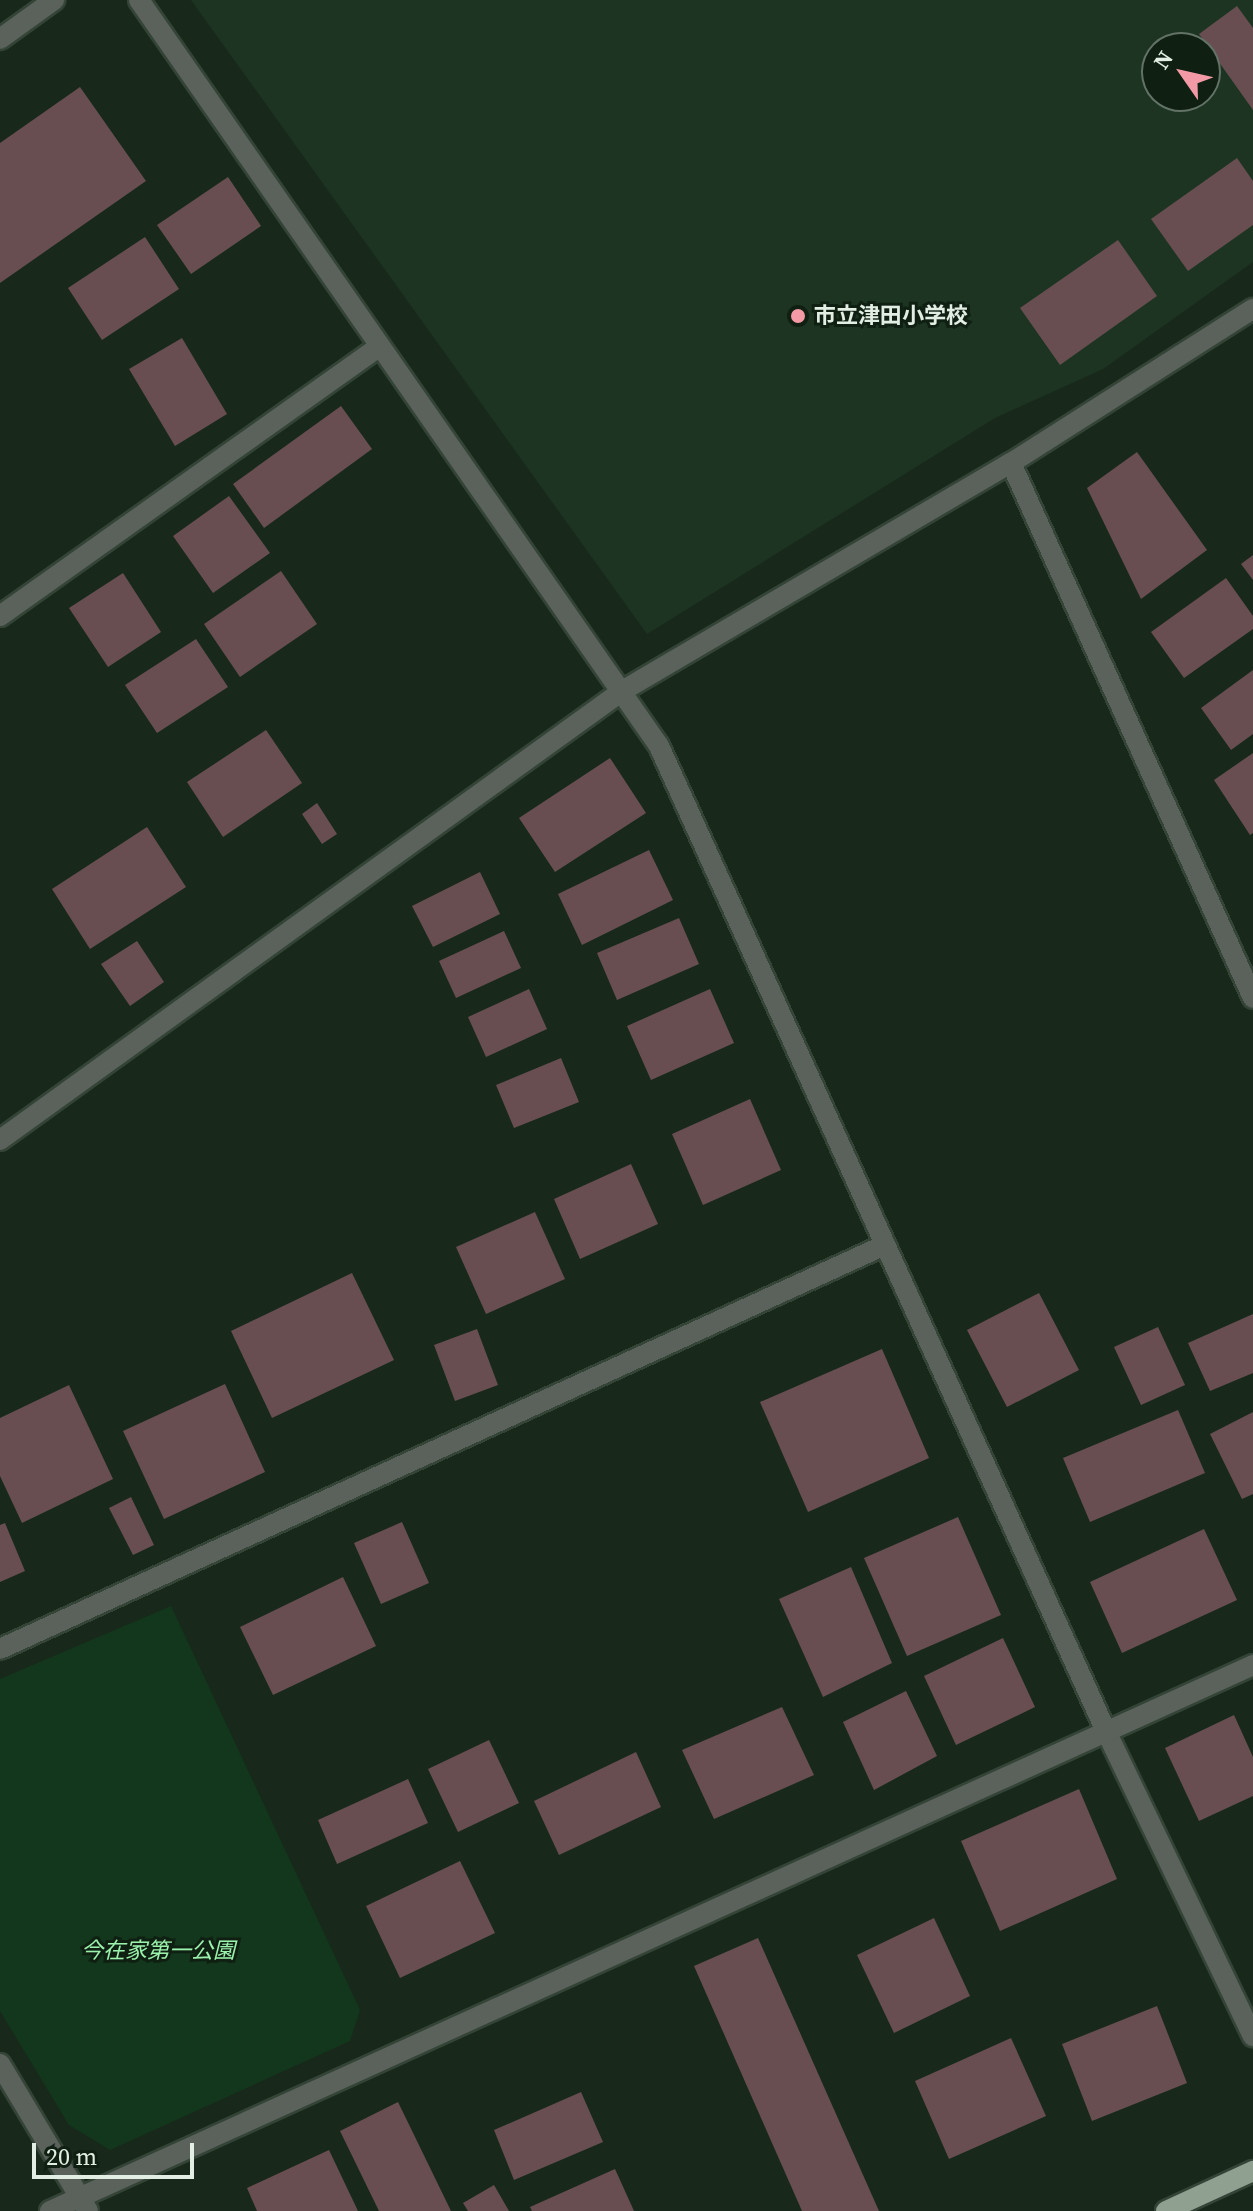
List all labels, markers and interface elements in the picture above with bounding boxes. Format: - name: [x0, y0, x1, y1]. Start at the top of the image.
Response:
- north arrow: [1141, 32, 1221, 112]
- text: N: [1146, 45, 1180, 75]
- place label: 市立津田小学校: [814, 303, 968, 329]
- marker: 市立津田小学校: [789, 307, 807, 325]
- park label: 今在家第一公園: [81, 1938, 235, 1964]
- scale bar: [36, 2127, 198, 2177]
- text: 20 m: [46, 2140, 97, 2173]

